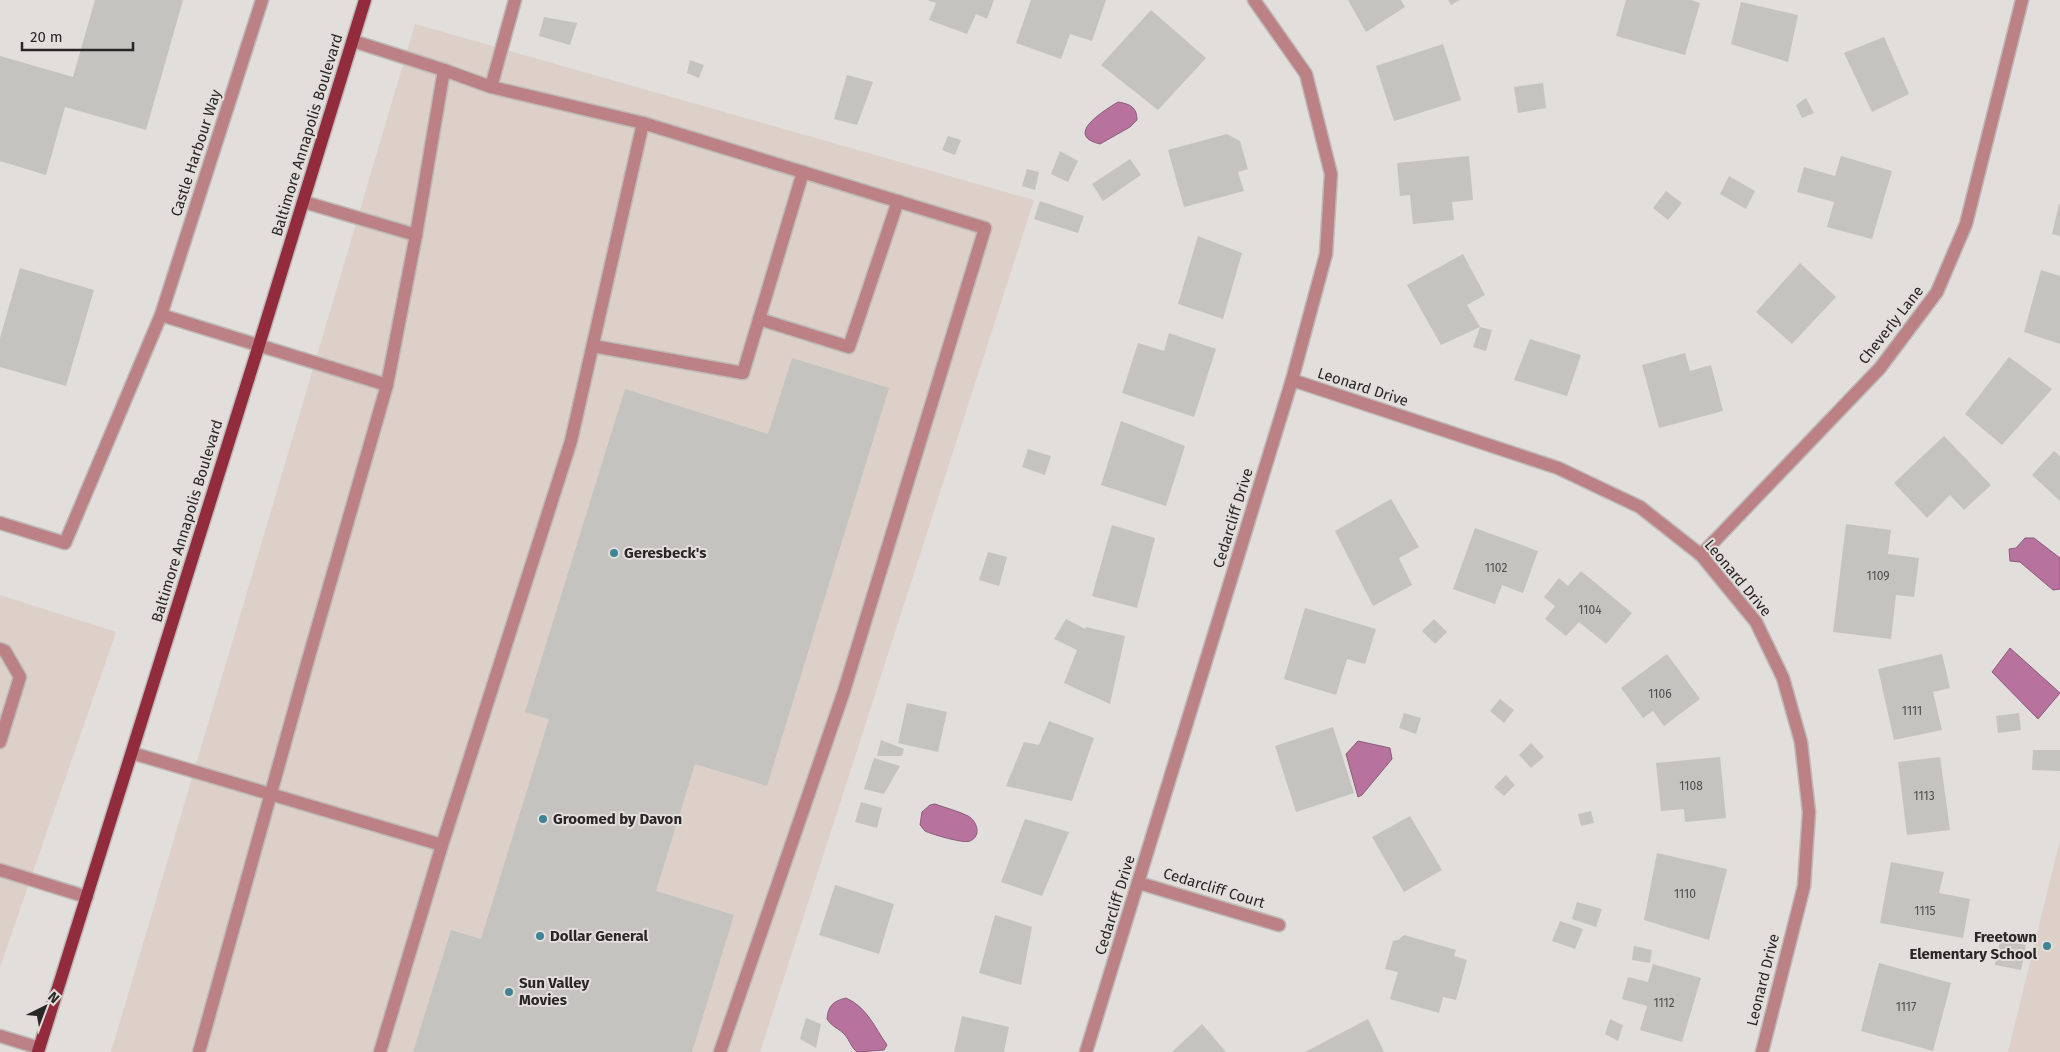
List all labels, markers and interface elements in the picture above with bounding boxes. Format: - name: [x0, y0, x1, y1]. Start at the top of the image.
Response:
- scale bar: [22, 20, 134, 52]
- text: 20 m: [30, 28, 63, 46]
- street label: Baltimore Annapolis Boulevard: [268, 32, 346, 238]
- street label: Castle Harbour Way: [167, 87, 225, 219]
- street label: Cheverly Lane: [1855, 282, 1927, 368]
- street label: Leonard Drive: [1315, 364, 1411, 410]
- street label: Baltimore Annapolis Boulevard: [148, 418, 226, 624]
- street label: Cedarcliff Drive: [1209, 466, 1257, 570]
- street label: Leonard Drive: [1701, 536, 1775, 620]
- place label: Geresbeck's: [624, 544, 706, 562]
- marker: Geresbeck's: [608, 547, 620, 559]
- house number: 1102: [1485, 561, 1507, 575]
- house number: 1109: [1866, 569, 1890, 583]
- house number: 1104: [1578, 603, 1602, 617]
- house number: 1106: [1648, 687, 1672, 701]
- house number: 1111: [1902, 704, 1922, 718]
- house number: 1108: [1679, 779, 1703, 793]
- house number: 1113: [1913, 789, 1935, 803]
- place label: Groomed by Davon: [553, 810, 682, 828]
- marker: Groomed by Davon: [537, 813, 549, 825]
- street label: Cedarcliff Drive: [1091, 853, 1139, 957]
- street label: Cedarcliff Court: [1161, 864, 1268, 912]
- house number: 1110: [1674, 887, 1696, 901]
- house number: 1115: [1914, 904, 1936, 918]
- place label: Dollar General: [550, 927, 649, 945]
- place label: Freetown Elementary School: [1909, 928, 2038, 963]
- marker: Dollar General: [534, 930, 546, 942]
- street label: Leonard Drive: [1743, 932, 1783, 1028]
- marker: Freetown Elementary School: [2041, 940, 2053, 952]
- place label: Sun Valley Movies: [519, 974, 589, 1009]
- north arrow: [20, 982, 70, 1032]
- marker: Sun Valley Movies: [503, 986, 515, 998]
- text: N: [44, 988, 63, 1007]
- house number: 1112: [1653, 996, 1675, 1010]
- house number: 1117: [1896, 1000, 1916, 1014]

